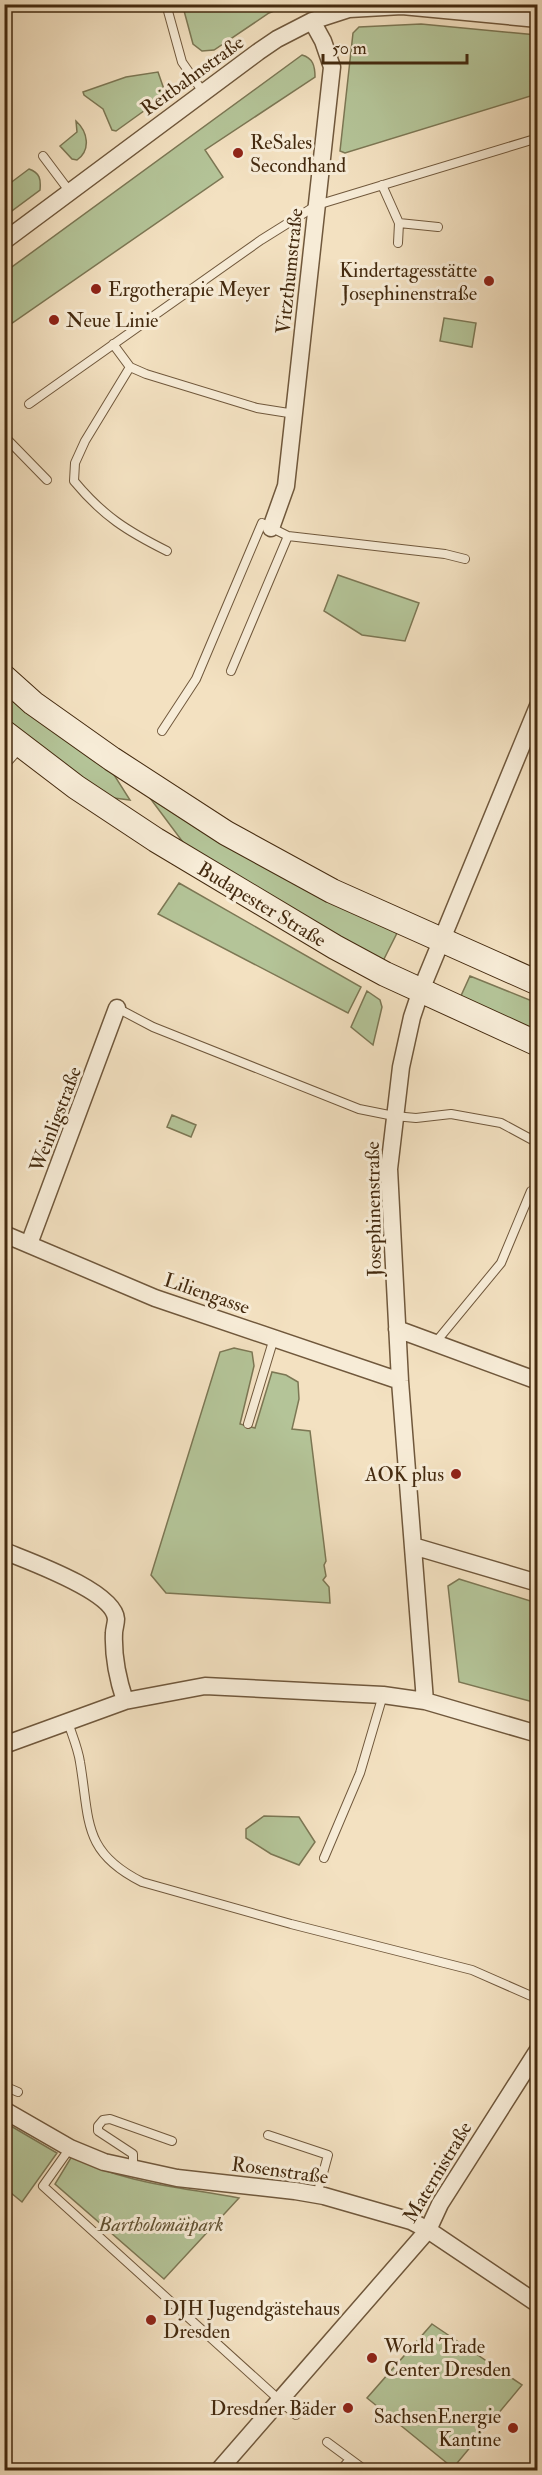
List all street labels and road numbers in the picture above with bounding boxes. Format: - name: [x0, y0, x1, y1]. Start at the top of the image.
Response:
- street label: Reitbahnstraße: [136, 30, 249, 121]
- street label: Vitzthumstraße: [270, 207, 309, 335]
- street label: Budapester Straße: [192, 856, 331, 954]
- street label: Weinligstraße: [24, 1063, 87, 1176]
- street label: Josephinenstraße: [360, 1141, 388, 1278]
- street label: Liliengasse: [161, 1267, 253, 1320]
- street label: Maternistraße: [397, 2117, 477, 2227]
- street label: Rosenstraße: [230, 2151, 330, 2190]

